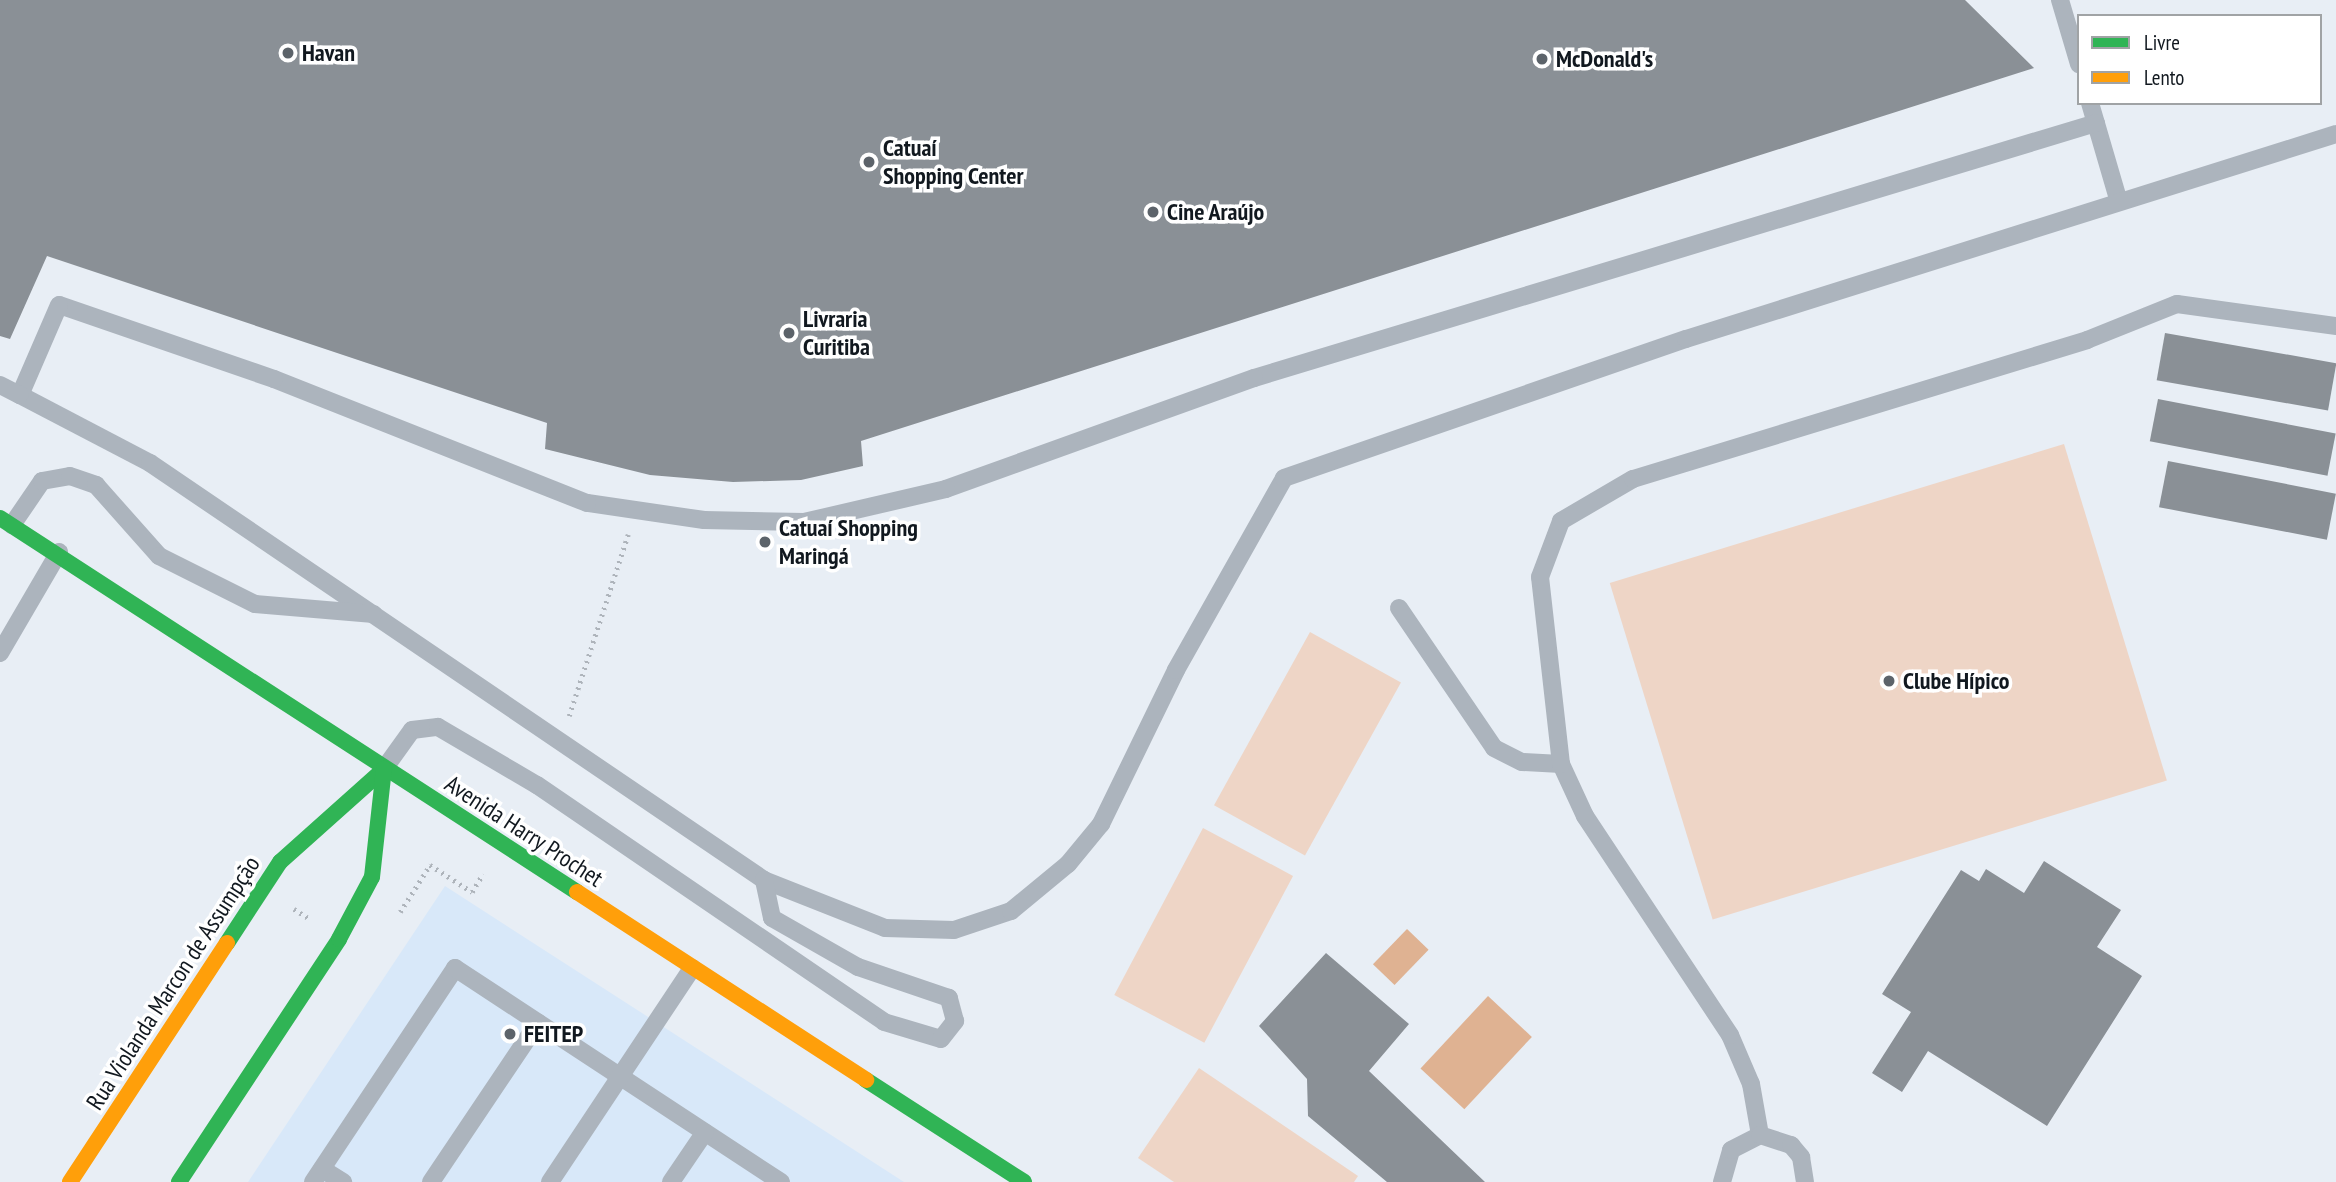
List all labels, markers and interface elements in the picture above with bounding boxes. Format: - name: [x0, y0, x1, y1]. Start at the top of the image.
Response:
- legend: [2077, 14, 2322, 105]
- text: Livre: [2144, 29, 2180, 56]
- place label: Havan: [302, 39, 355, 67]
- marker: Havan: [280, 45, 296, 61]
- place label: McDonald's: [1556, 45, 1653, 73]
- marker: McDonald's: [1534, 51, 1550, 67]
- text: Lento: [2144, 64, 2184, 91]
- place label: Catuaí Shopping Center: [883, 134, 1024, 190]
- marker: Catuaí Shopping Center: [861, 154, 877, 170]
- place label: Cine Araújo: [1167, 198, 1265, 226]
- marker: Cine Araújo: [1145, 204, 1161, 220]
- place label: Livraria Curitiba: [803, 305, 870, 361]
- marker: Livraria Curitiba: [781, 325, 797, 341]
- place label: Catuaí Shopping Maringá: [779, 514, 918, 570]
- marker: Catuaí Shopping Maringá: [757, 534, 773, 550]
- place label: Clube Hípico: [1903, 667, 2009, 695]
- marker: Clube Hípico: [1881, 673, 1897, 689]
- street label: Avenida Harry Prochet: [439, 769, 609, 893]
- street label: Rua Violanda Marcon de Assumpção: [80, 850, 266, 1116]
- place label: FEITEP: [524, 1020, 583, 1048]
- marker: FEITEP: [502, 1026, 518, 1042]

